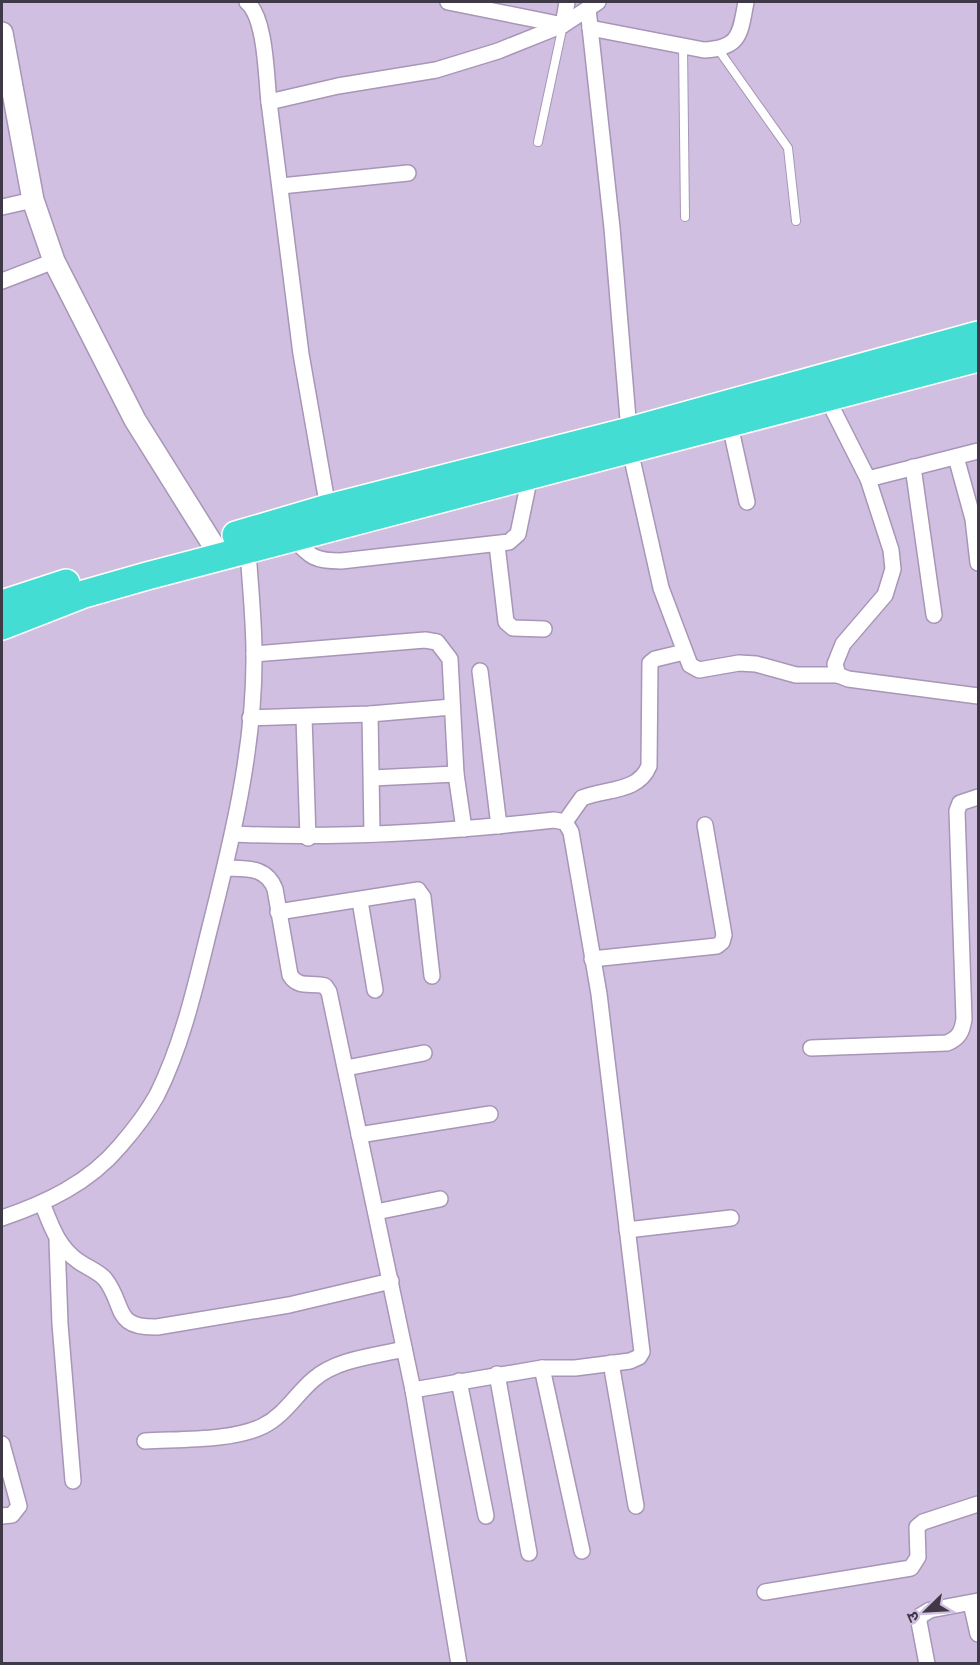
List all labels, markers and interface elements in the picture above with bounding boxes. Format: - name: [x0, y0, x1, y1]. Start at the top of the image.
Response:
- north arrow: [896, 1581, 956, 1641]
- text: उ: [900, 1608, 924, 1626]

